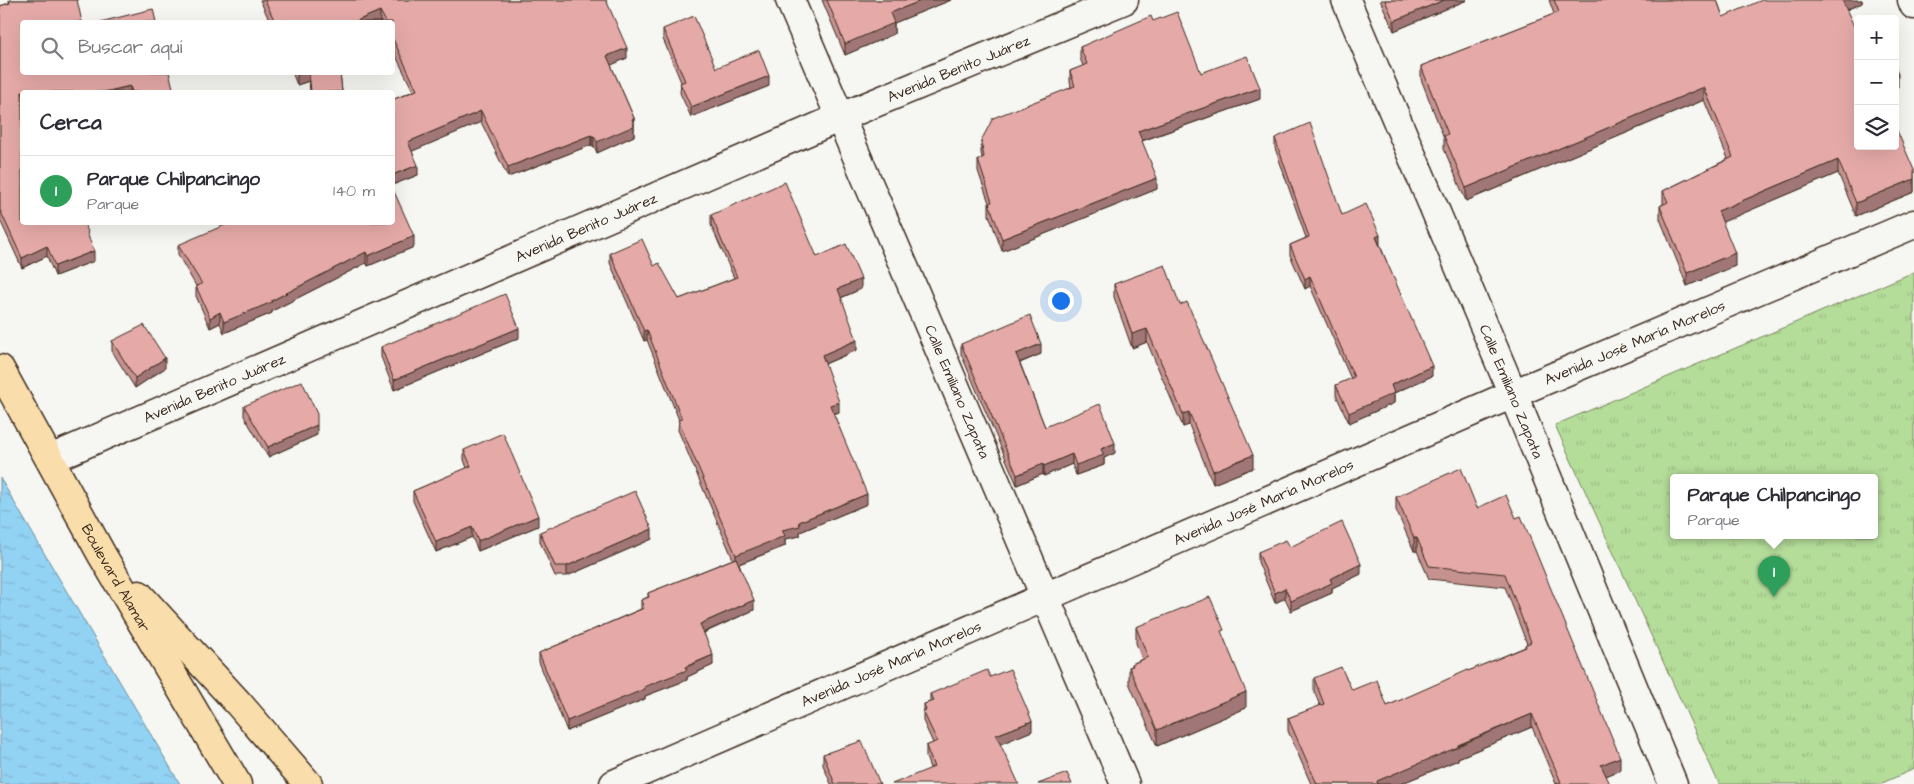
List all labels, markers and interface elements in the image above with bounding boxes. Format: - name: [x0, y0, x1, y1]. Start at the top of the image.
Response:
- map controls: [1854, 15, 1899, 150]
- button: +: [1854, 15, 1899, 60]
- search box: [20, 20, 395, 75]
- street label: Avenida Benito Juárez: [884, 29, 1034, 107]
- icon: search: [38, 34, 66, 62]
- text: Buscar aquí: [78, 34, 182, 61]
- button: −: [1854, 60, 1899, 105]
- button: layers: [1854, 105, 1899, 150]
- text: Cerca: [40, 108, 102, 137]
- text: Parque Chilpancingo: [87, 166, 260, 193]
- text: 1: [55, 180, 57, 202]
- text: 140 m: [333, 180, 375, 202]
- street label: Avenida Benito Juárez: [512, 187, 661, 267]
- text: Parque: [87, 193, 139, 215]
- your location: [1048, 288, 1074, 314]
- street label: Avenida José María Morelos: [1541, 295, 1729, 390]
- street label: Calle Emiliano Zapata: [1474, 321, 1549, 462]
- street label: Calle Emiliano Zapata: [920, 322, 995, 462]
- street label: Avenida Benito Juárez: [140, 348, 289, 428]
- street label: Avenida José María Morelos: [1170, 454, 1357, 551]
- popup: [1670, 474, 1878, 539]
- text: Parque Chilpancingo: [1688, 482, 1860, 509]
- text: Parque: [1688, 509, 1740, 531]
- street label: Boulevard Alamar: [76, 520, 156, 636]
- pin: 1: [1758, 556, 1790, 597]
- street label: Avenida José María Morelos: [798, 615, 985, 712]

